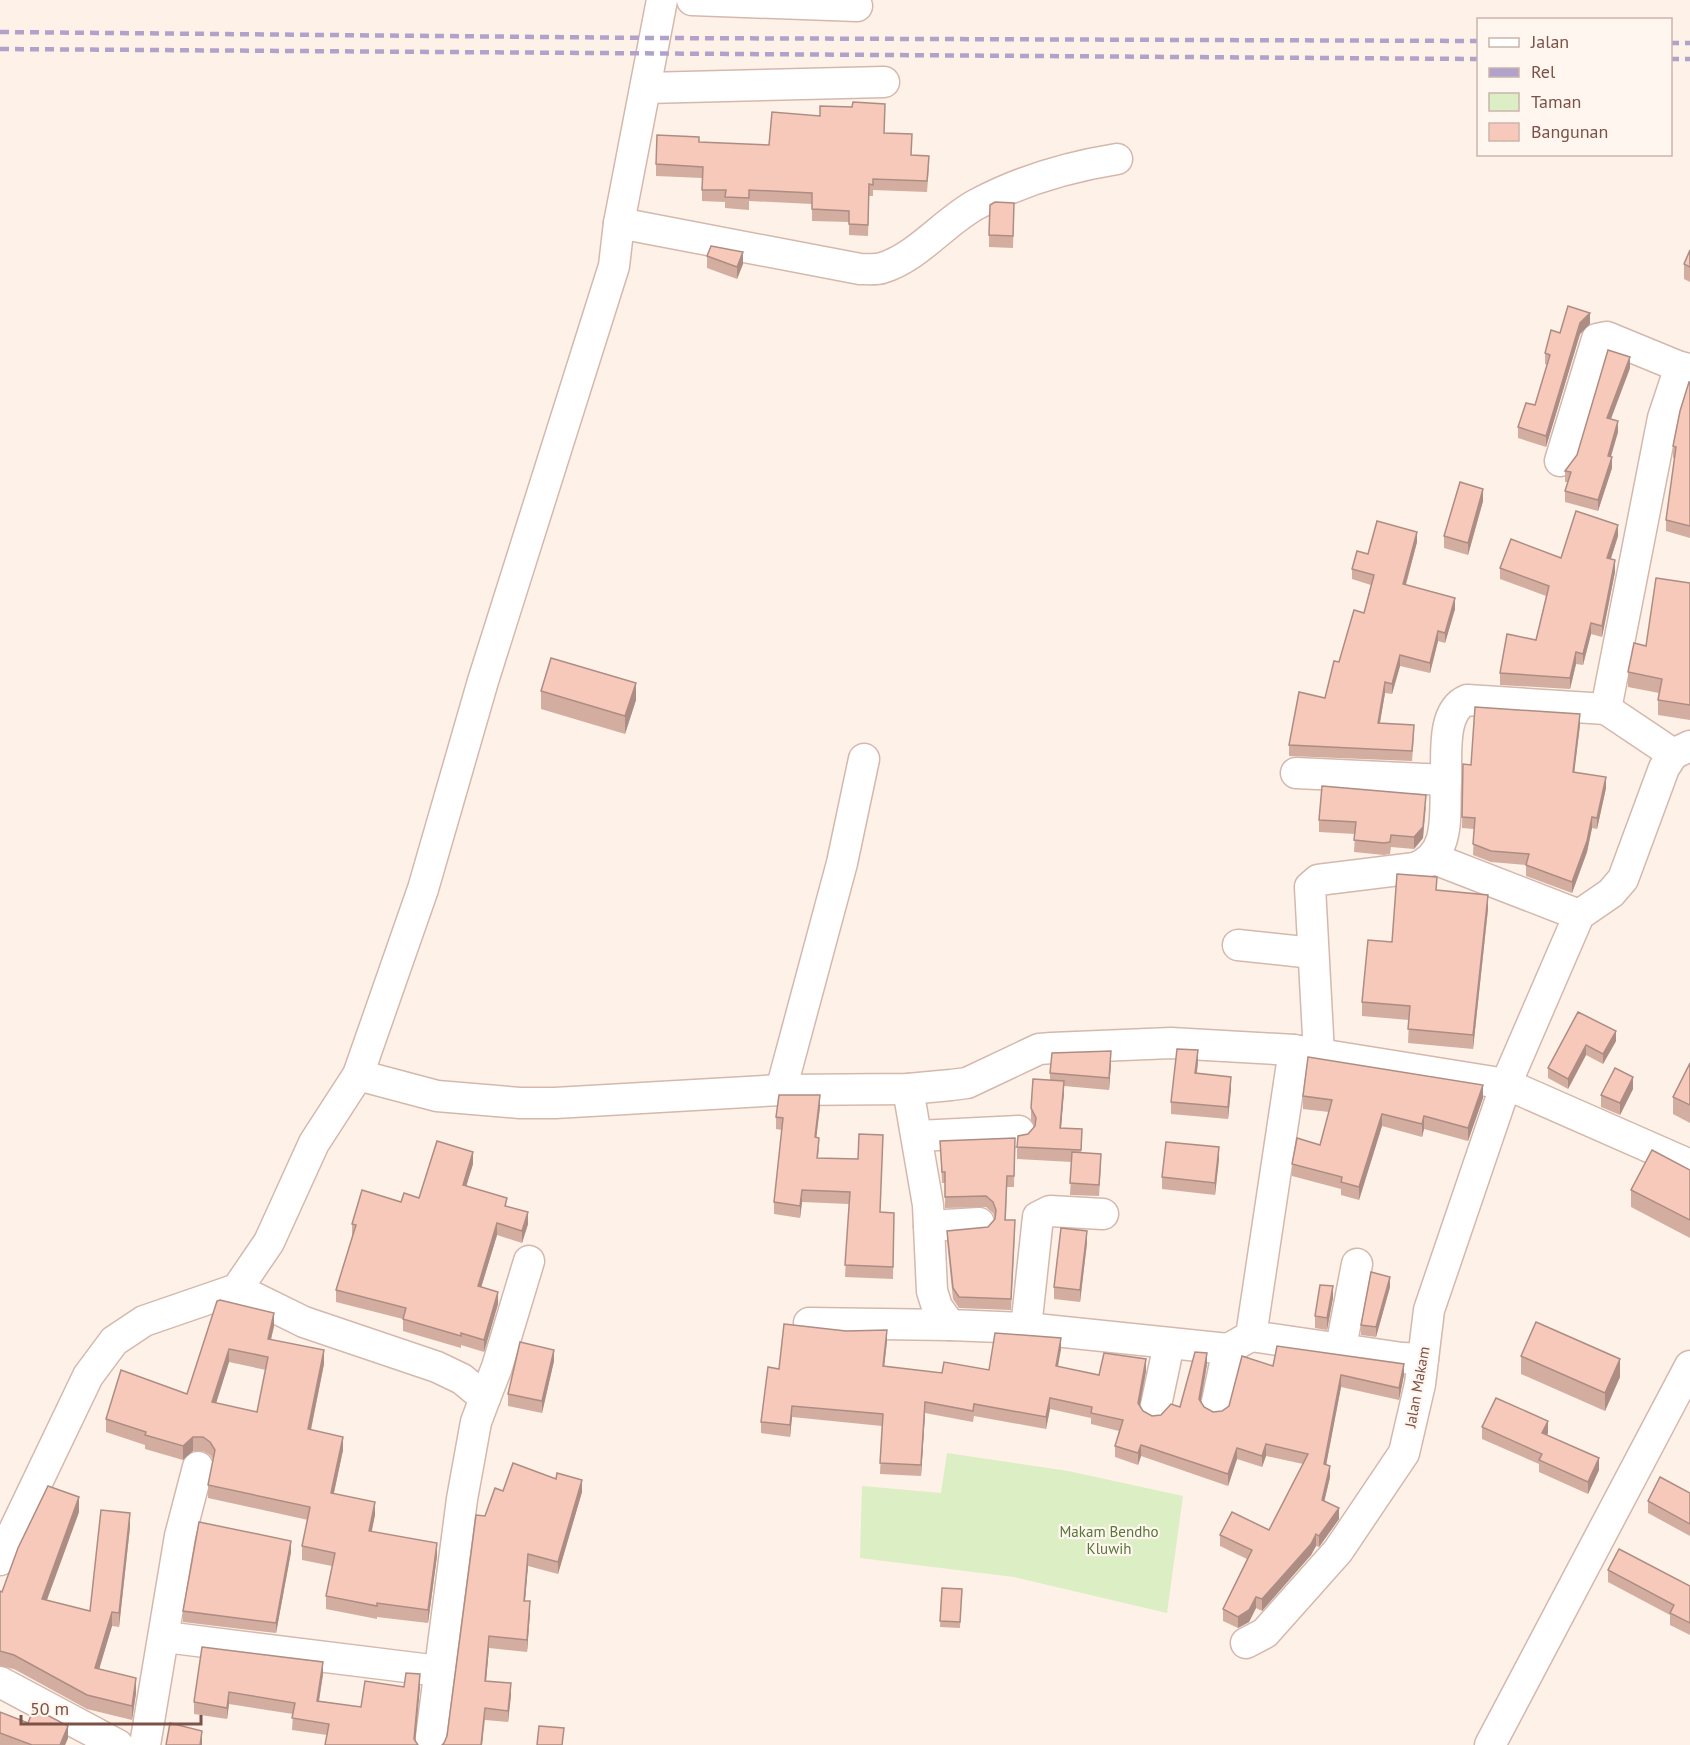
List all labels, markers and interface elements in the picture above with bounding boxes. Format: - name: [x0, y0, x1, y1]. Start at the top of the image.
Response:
- legend: [1477, 18, 1672, 156]
- text: Jalan: [1530, 30, 1569, 53]
- text: Rel: [1531, 60, 1556, 83]
- text: Taman: [1531, 90, 1581, 113]
- text: Bangunan: [1531, 120, 1608, 143]
- street label: Jalan Makam: [1400, 1345, 1433, 1430]
- park label: Makam Bendho Kluwih: [1059, 1522, 1159, 1558]
- scale bar: [21, 1688, 201, 1726]
- text: 50 m: [30, 1697, 69, 1720]

